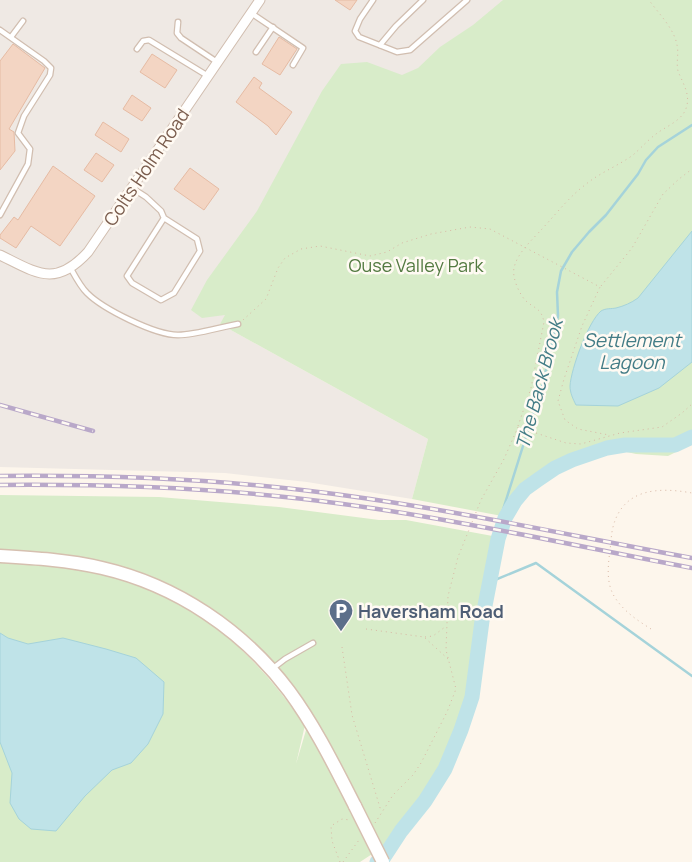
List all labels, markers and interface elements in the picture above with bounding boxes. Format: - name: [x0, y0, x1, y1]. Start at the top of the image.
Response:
- street label: Colts Holm Road: [98, 104, 194, 230]
- park label: Ouse Valley Park: [348, 253, 485, 277]
- water label: The Back Brook: [509, 314, 570, 452]
- water label: Settlement Lagoon: [583, 327, 683, 375]
- parking icon: Haversham Road: [328, 598, 354, 632]
- place label: Haversham Road: [358, 599, 504, 623]

